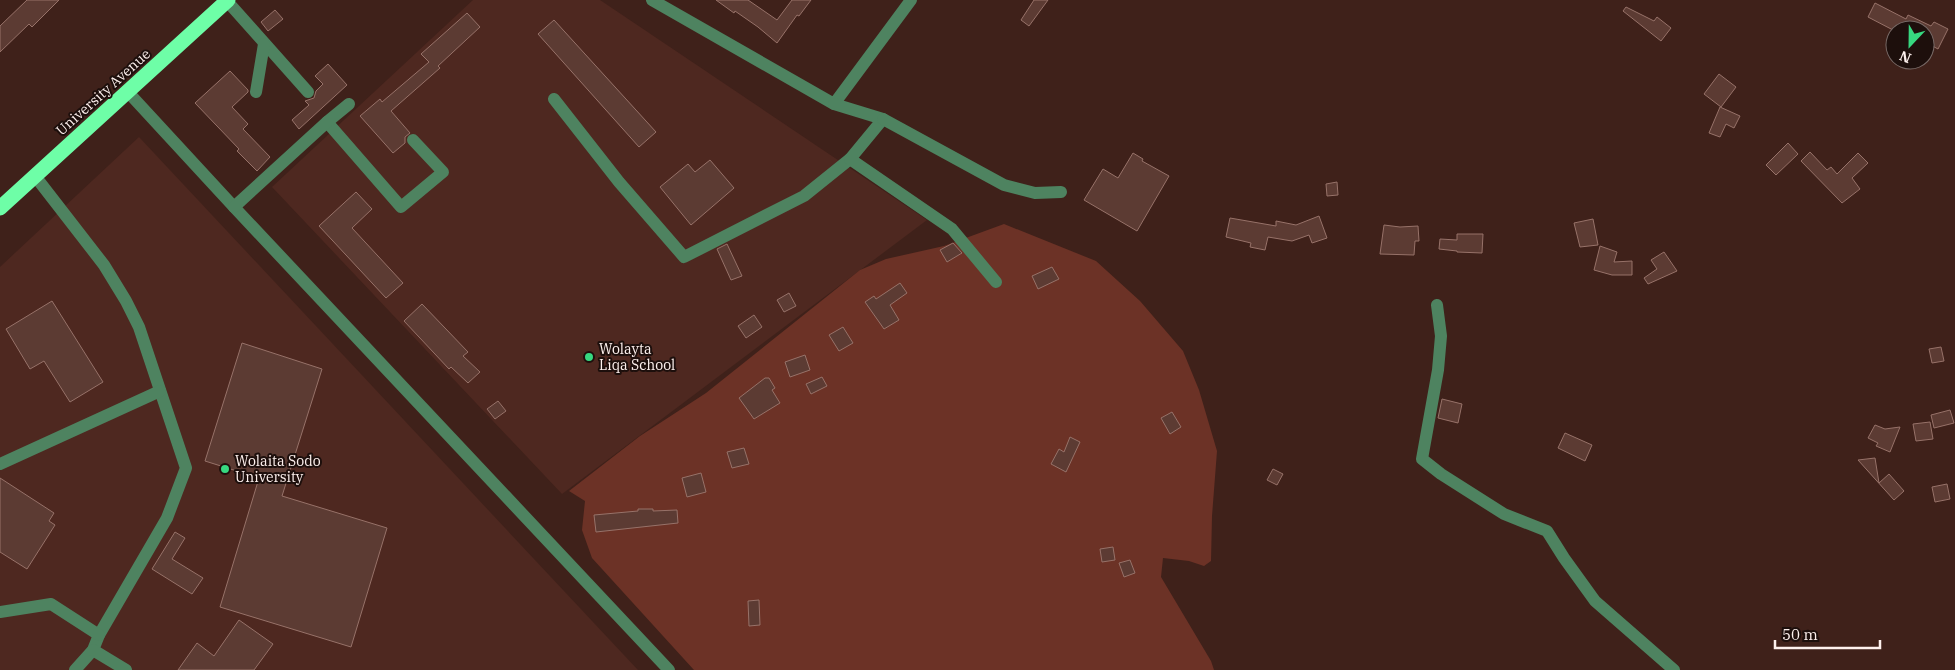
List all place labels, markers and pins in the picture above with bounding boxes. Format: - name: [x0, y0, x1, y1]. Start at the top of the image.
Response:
- place label: Wolayta Liqa School: [599, 340, 675, 374]
- marker: Wolayta Liqa School: [583, 351, 595, 363]
- place label: Wolaita Sodo University: [235, 452, 321, 486]
- marker: Wolaita Sodo University: [219, 463, 231, 475]

